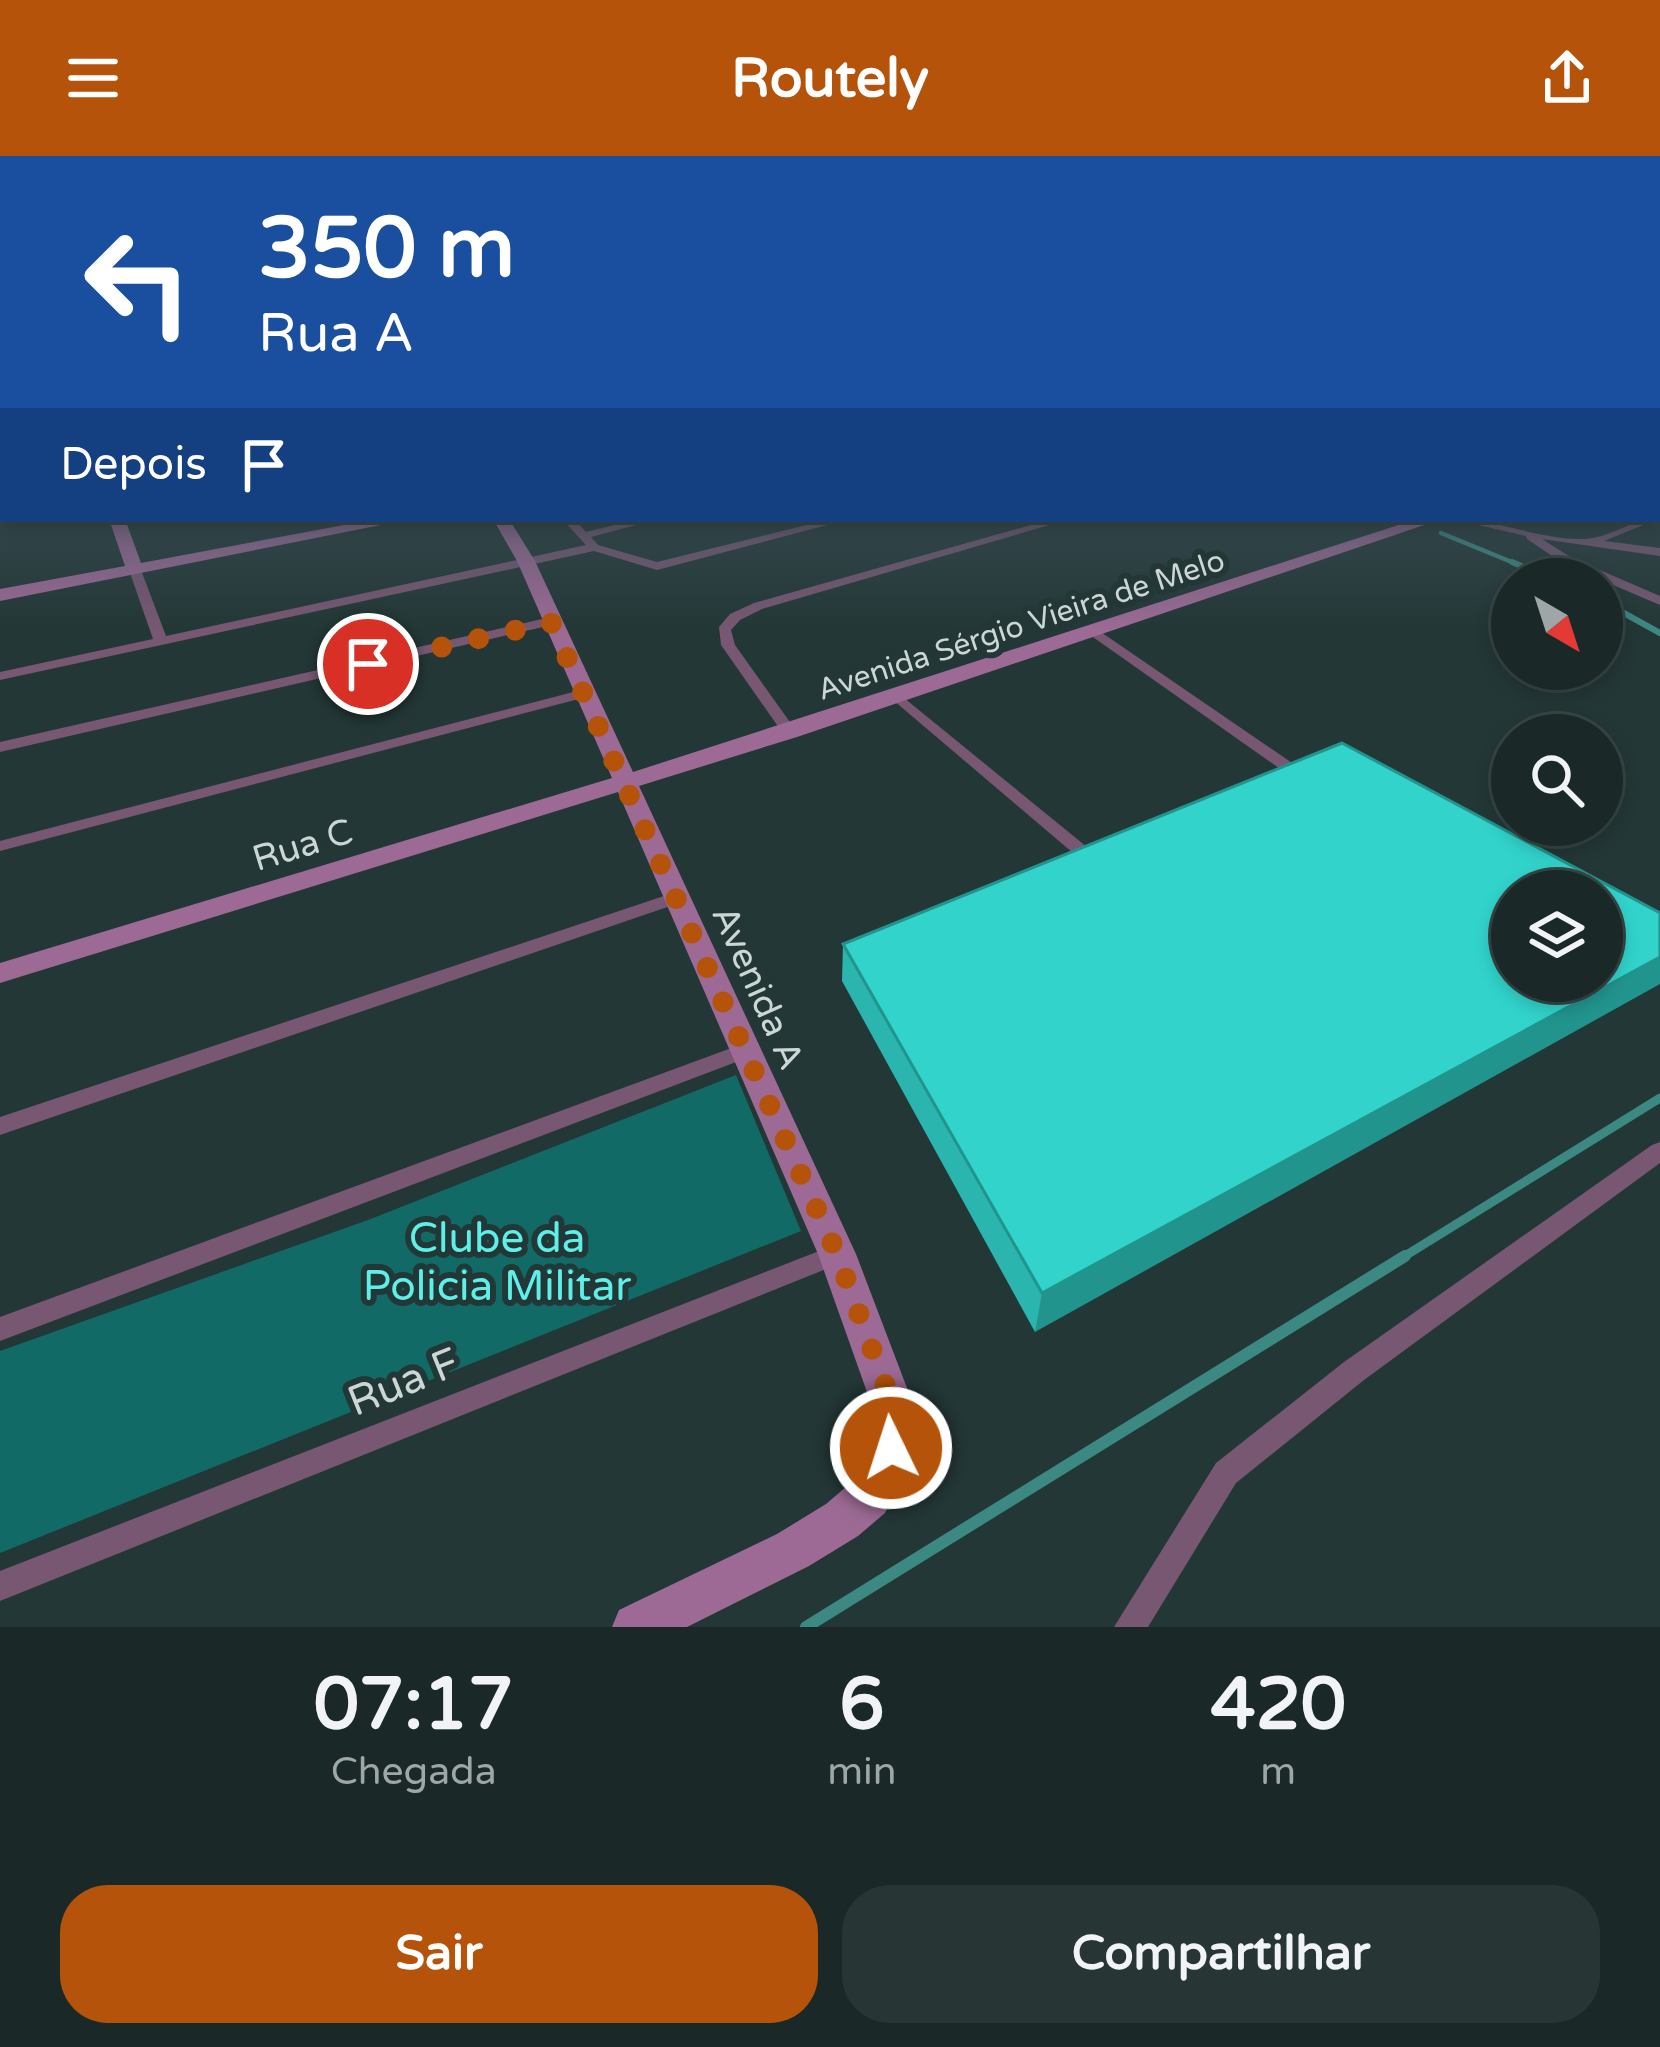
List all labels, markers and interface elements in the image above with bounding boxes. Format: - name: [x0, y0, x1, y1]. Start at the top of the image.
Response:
- icon: menu: [60, 45, 126, 111]
- icon: share: [1534, 45, 1600, 111]
- text: Routely: [731, 46, 929, 111]
- text: 350 m: [258, 199, 515, 300]
- icon: left: [60, 204, 216, 360]
- text: Rua A: [258, 301, 414, 366]
- icon: arrive: [231, 432, 297, 498]
- text: Depois: [60, 438, 207, 492]
- street label: Avenida Sérgio Vieira de Melo: [813, 542, 1229, 709]
- north arrow: [1491, 558, 1623, 690]
- map controls: [1491, 558, 1623, 1002]
- pin: [317, 613, 419, 715]
- icon: arrive: [335, 631, 401, 697]
- button: search: [1491, 714, 1623, 846]
- street label: Rua C: [247, 810, 358, 881]
- button: layers: [1491, 870, 1623, 1002]
- street label: Avenida A: [702, 899, 813, 1076]
- park label: Clube da Policia Militar: [363, 1213, 631, 1312]
- street label: Rua F: [340, 1337, 467, 1428]
- position arrow: [828, 1385, 954, 1511]
- text: 07:17: [314, 1662, 513, 1749]
- text: 6: [839, 1662, 885, 1749]
- text: 420: [1210, 1662, 1346, 1749]
- text: Chegada: [331, 1748, 497, 1795]
- text: min: [827, 1748, 897, 1795]
- text: m: [1260, 1748, 1296, 1795]
- button: Sair: [60, 1885, 818, 2023]
- button: Compartilhar: [842, 1885, 1600, 2023]

